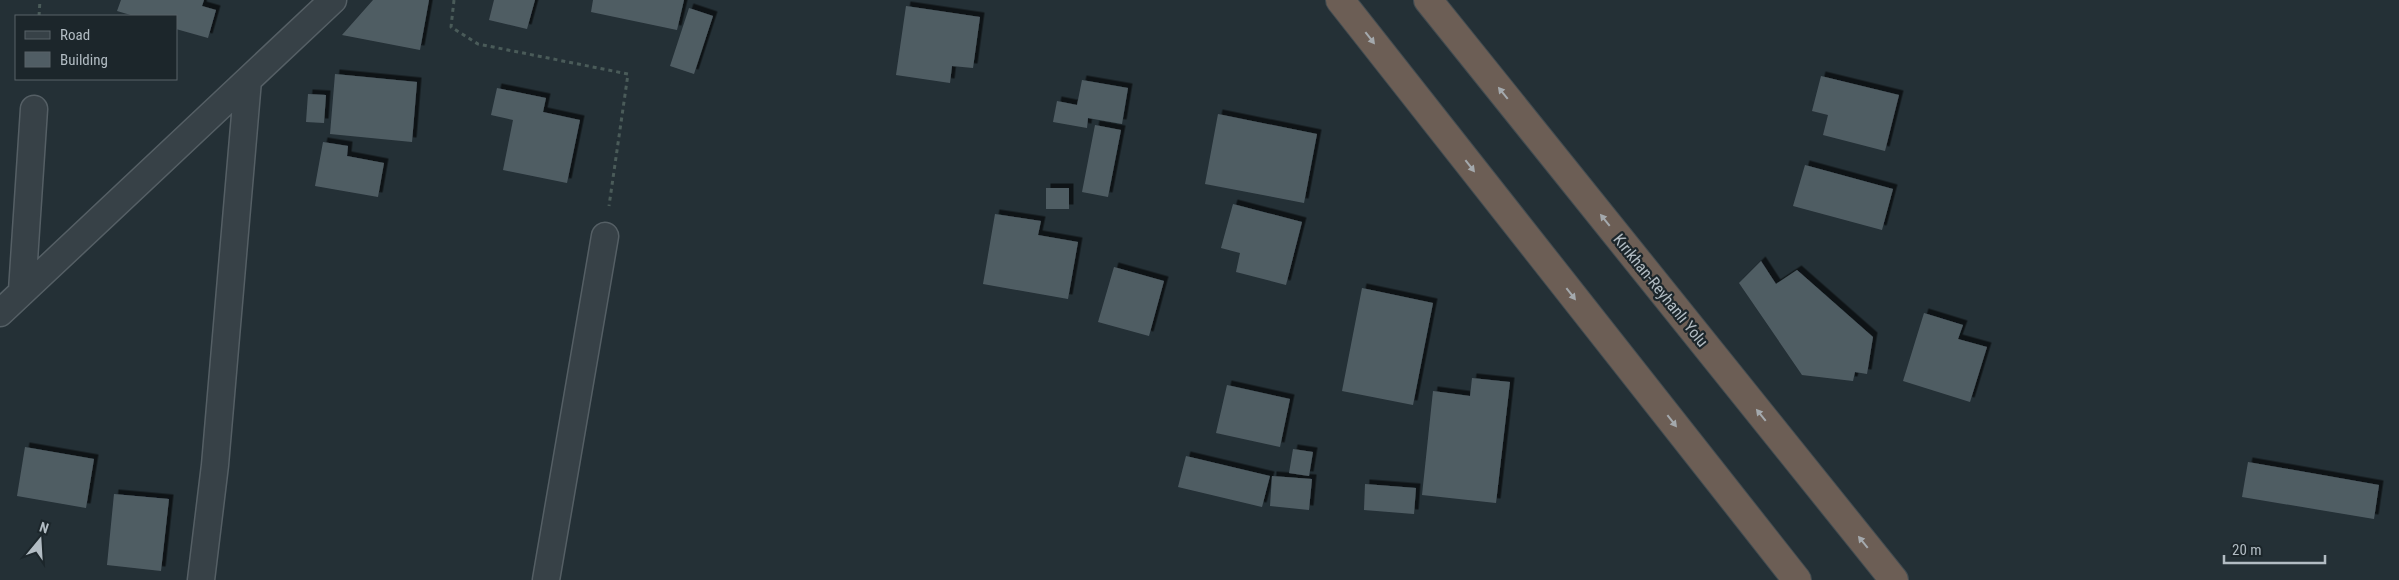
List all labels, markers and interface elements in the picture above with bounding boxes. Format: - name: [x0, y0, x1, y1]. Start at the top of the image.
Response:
- legend: [15, 15, 178, 80]
- text: Road: [60, 26, 90, 44]
- one-way arrow: [1364, 31, 1375, 44]
- text: Building: [60, 51, 108, 69]
- one-way arrow: [1498, 87, 1509, 100]
- one-way arrow: [1465, 159, 1476, 172]
- one-way arrow: [1600, 214, 1611, 227]
- street label: Kırıkhan-Reyhanlı Yolu: [1609, 230, 1712, 351]
- one-way arrow: [1566, 287, 1576, 300]
- one-way arrow: [1756, 409, 1767, 422]
- one-way arrow: [1666, 414, 1677, 427]
- north arrow: [15, 515, 65, 565]
- text: N: [37, 519, 51, 537]
- scale bar: [2224, 532, 2325, 564]
- one-way arrow: [1858, 536, 1869, 549]
- text: 20 m: [2232, 541, 2262, 559]

